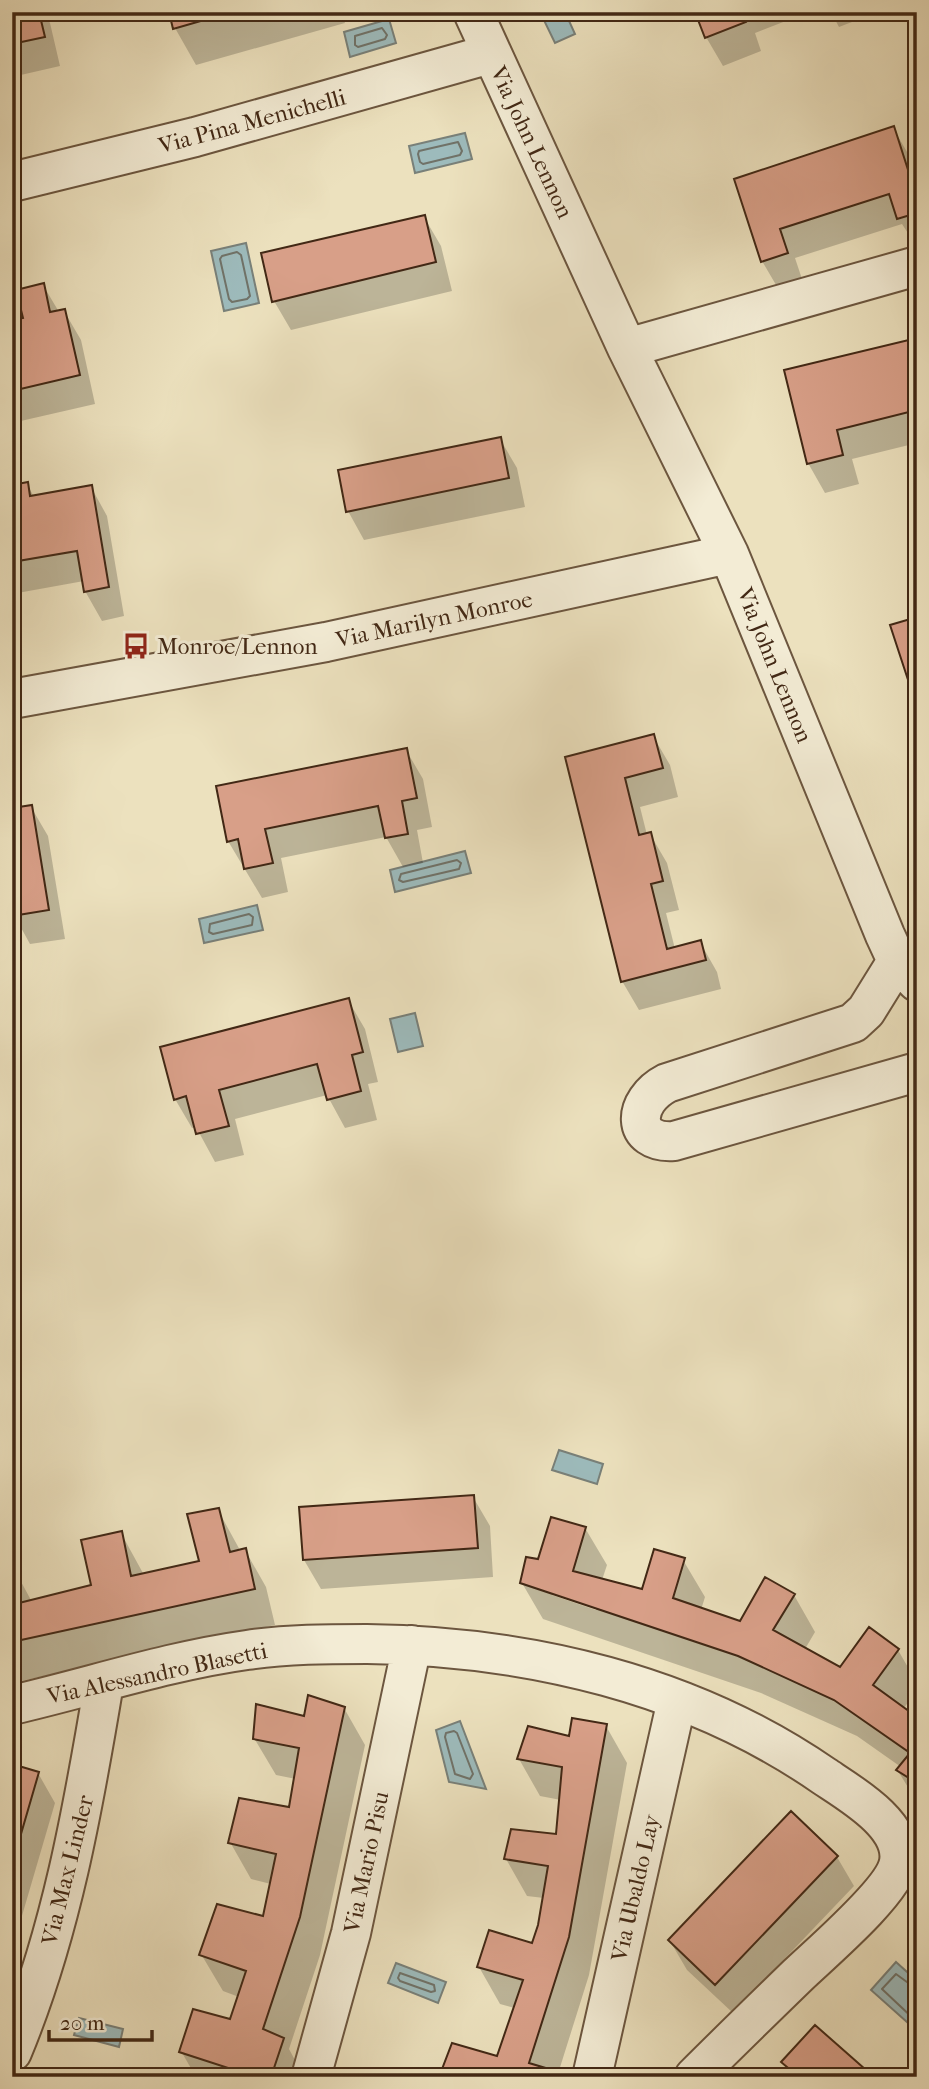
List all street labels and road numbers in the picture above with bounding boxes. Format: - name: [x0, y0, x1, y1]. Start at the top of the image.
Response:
- street label: Via John Lennon: [484, 61, 579, 223]
- street label: Via Pina Menichelli: [155, 83, 349, 160]
- street label: Via John Lennon: [731, 583, 818, 747]
- street label: Via Marilyn Monroe: [332, 585, 535, 654]
- street label: Via Alessandro Blasetti: [44, 1637, 270, 1710]
- street label: Via Mario Pisu: [338, 1789, 395, 1936]
- street label: Via Max Linder: [36, 1792, 99, 1949]
- street label: Via Ubaldo Lay: [605, 1811, 666, 1965]

